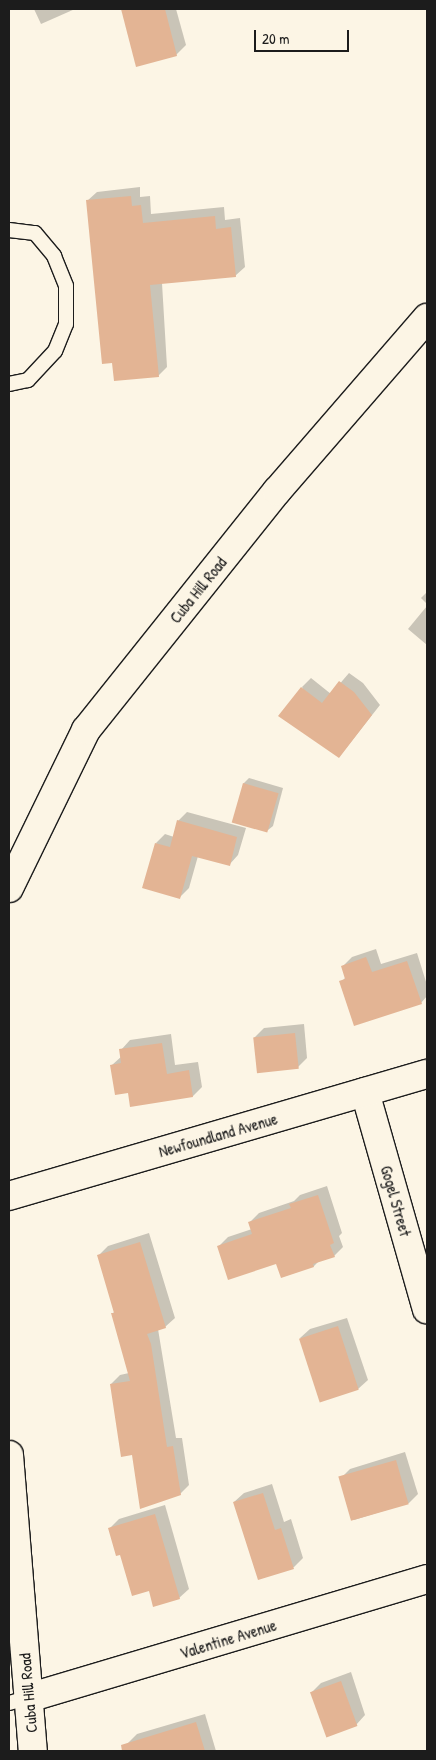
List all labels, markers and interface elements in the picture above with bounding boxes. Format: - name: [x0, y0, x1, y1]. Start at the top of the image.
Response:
- scale bar: [256, 20, 351, 52]
- text: 20 m: [262, 28, 289, 49]
- street label: Cuba Hill Road: [165, 553, 231, 627]
- street label: Newfoundland Avenue: [156, 1109, 280, 1161]
- street label: Gogel Street: [377, 1163, 415, 1239]
- street label: Valentine Avenue: [177, 1615, 279, 1663]
- street label: Cuba Hill Road: [15, 1653, 41, 1733]

